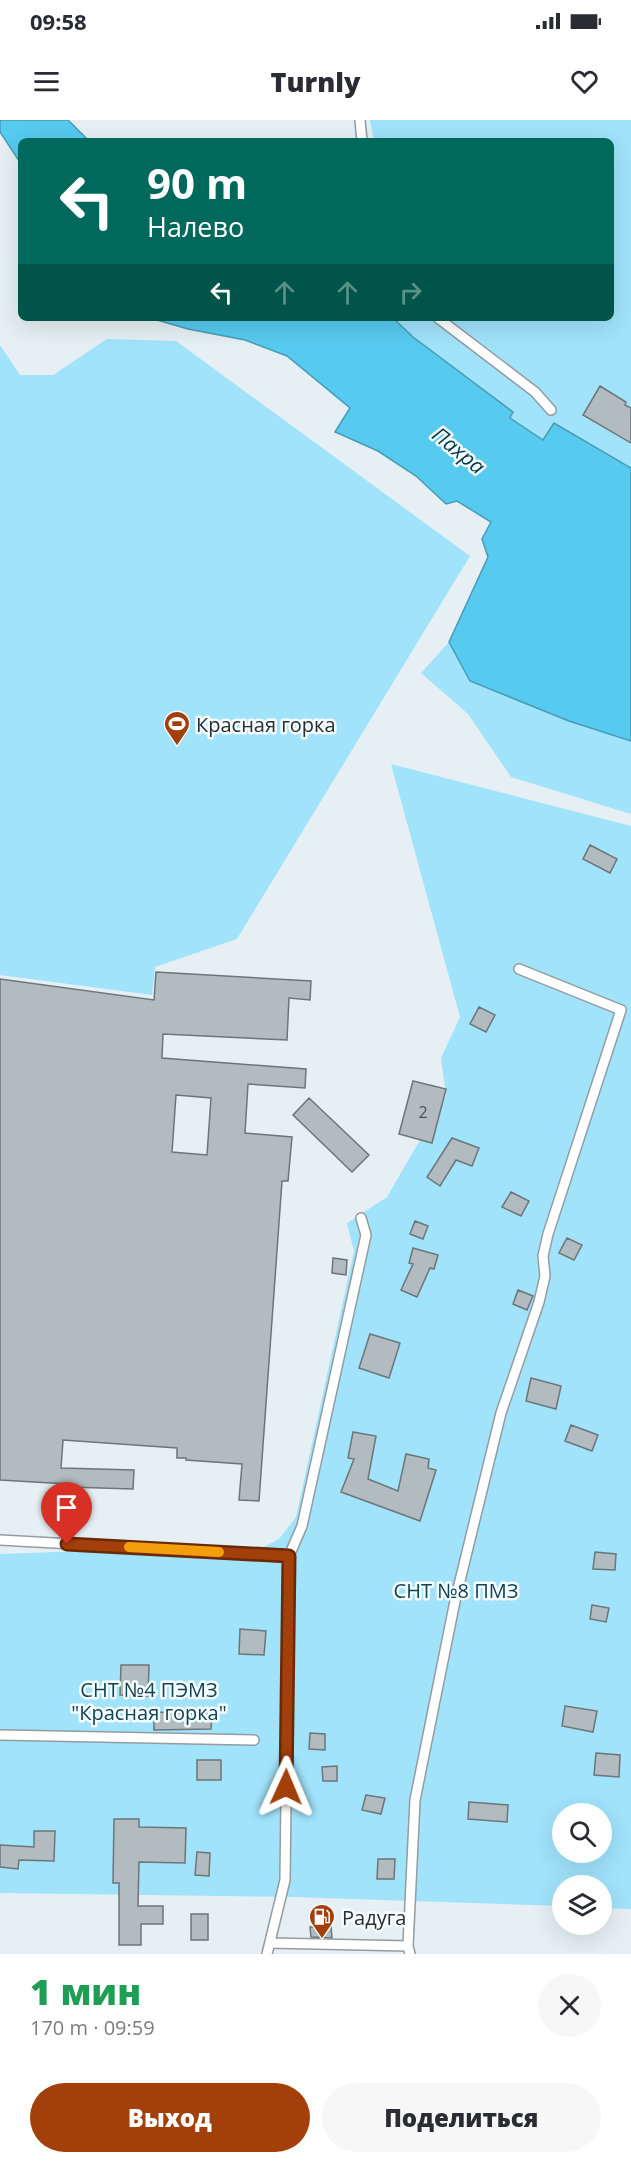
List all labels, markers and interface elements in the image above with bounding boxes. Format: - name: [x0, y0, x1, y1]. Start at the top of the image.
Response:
- text: 09:58: [30, 6, 87, 36]
- text: Turnly: [271, 63, 361, 100]
- icon: menu: [30, 65, 63, 98]
- icon: heart: [568, 65, 601, 98]
- text: 90 m: [147, 154, 247, 211]
- icon: left: [48, 162, 126, 240]
- text: Налево: [147, 208, 244, 245]
- icon: left: [205, 276, 238, 309]
- icon: ahead: [268, 276, 301, 309]
- icon: ahead: [331, 276, 364, 309]
- icon: right: [394, 276, 427, 309]
- water label: Пахра: [427, 420, 491, 480]
- sports icon: Красная горка: [162, 709, 192, 747]
- place label: Красная горка: [196, 711, 336, 738]
- house number: 2: [418, 1101, 428, 1123]
- pin: [41, 1482, 92, 1544]
- icon: arrive: [50, 1491, 83, 1524]
- park label: СНТ №8 ПМЗ: [394, 1577, 518, 1604]
- park label: СНТ №4 ПЭМЗ "Красная горка": [71, 1676, 227, 1726]
- position arrow: [254, 1755, 318, 1819]
- map controls: [552, 1803, 612, 1935]
- button: search: [552, 1803, 612, 1863]
- button: layers: [552, 1875, 612, 1935]
- fuel station icon: Радуга: [307, 1902, 337, 1940]
- place label: Радуга: [342, 1904, 406, 1931]
- text: 1 мин: [30, 1967, 141, 2016]
- button: close: [538, 1974, 601, 2037]
- text: 170 m · 09:59: [30, 2014, 155, 2041]
- button: Выход: [30, 2083, 310, 2152]
- button: Поделиться: [322, 2083, 601, 2152]

